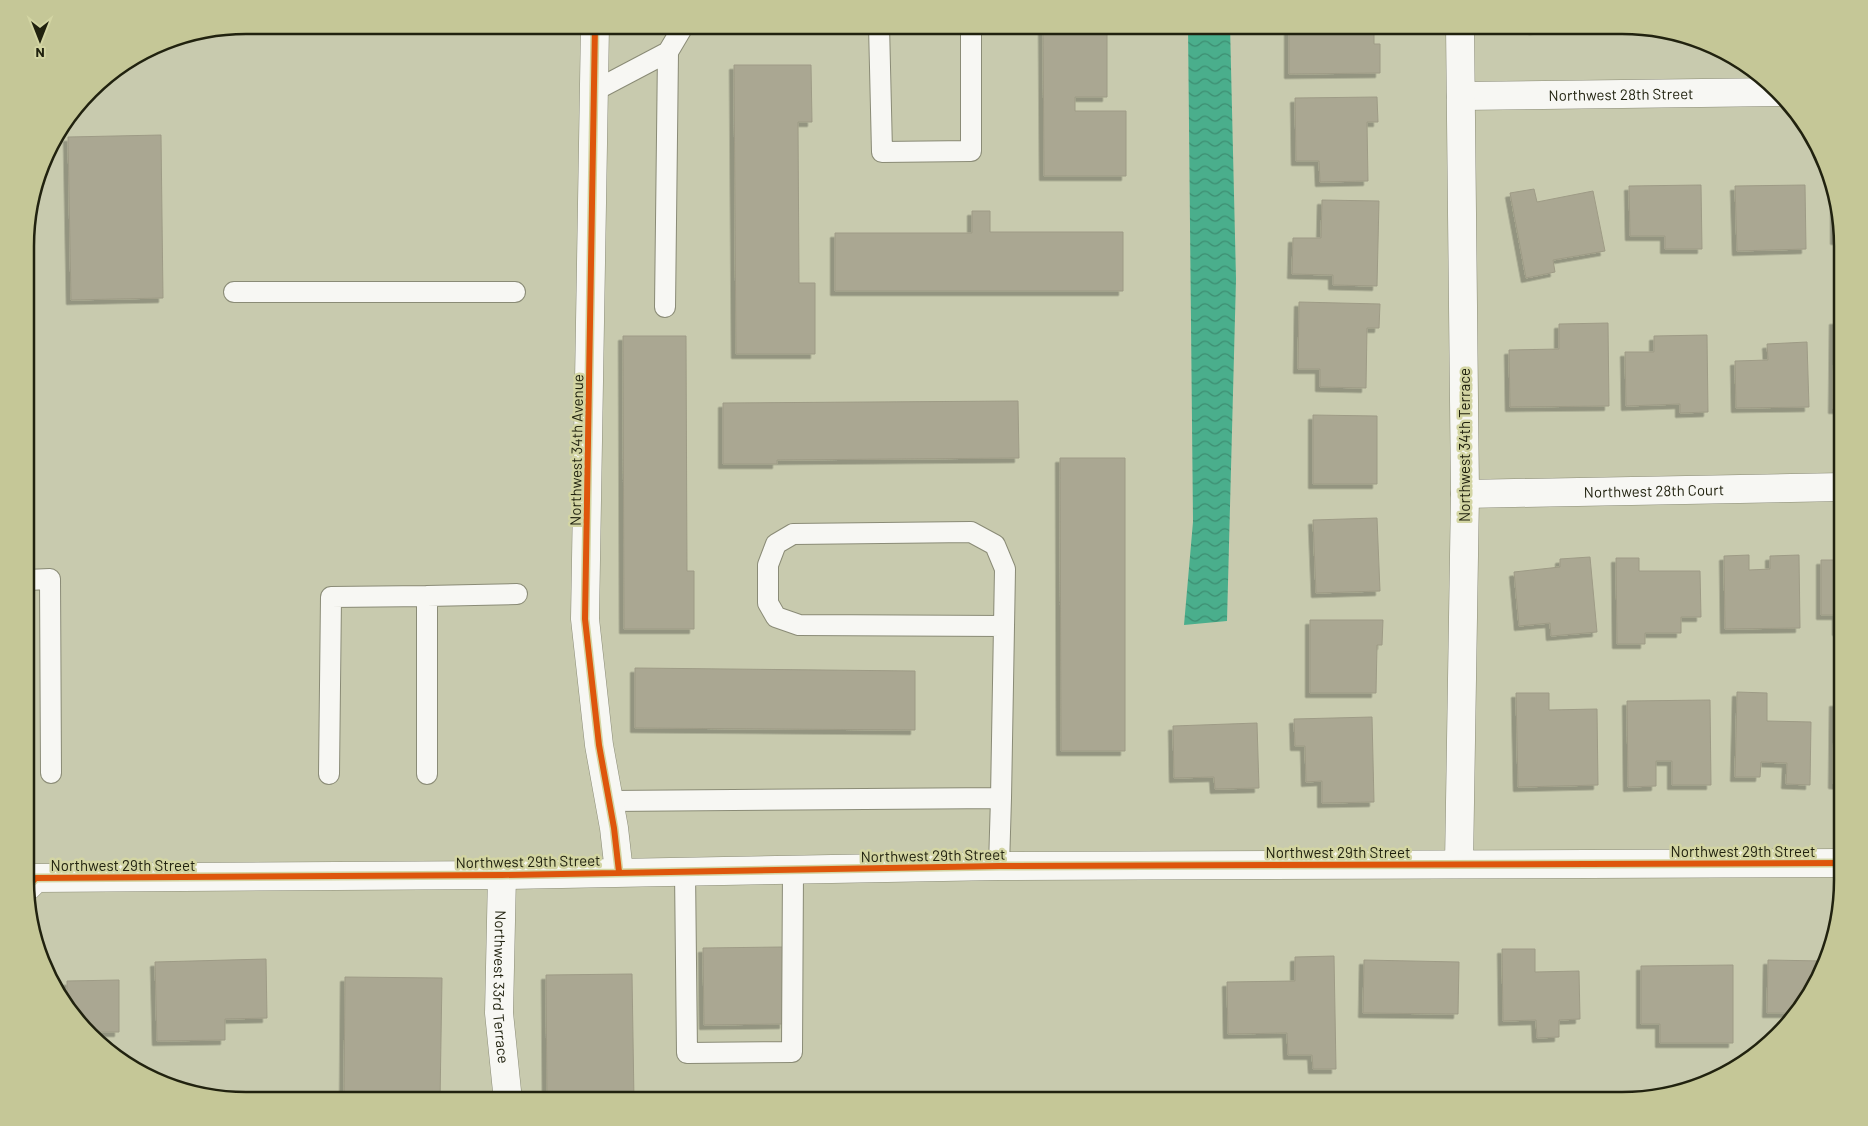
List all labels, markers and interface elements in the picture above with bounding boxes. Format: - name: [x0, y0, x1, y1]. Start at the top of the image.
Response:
- north arrow: [15, 15, 65, 65]
- text: N: [35, 45, 45, 62]
- street label: Northwest 28th Street: [1548, 84, 1694, 104]
- street label: Northwest 34th Terrace: [1455, 368, 1473, 522]
- street label: Northwest 34th Avenue: [566, 374, 586, 526]
- street label: Northwest 28th Court: [1584, 480, 1724, 501]
- street label: Northwest 29th Street: [1671, 842, 1815, 860]
- street label: Northwest 29th Street: [1266, 843, 1410, 861]
- street label: Northwest 29th Street: [860, 845, 1006, 865]
- street label: Northwest 29th Street: [455, 851, 601, 871]
- street label: Northwest 29th Street: [51, 856, 195, 874]
- street label: Northwest 33rd Terrace: [490, 910, 513, 1064]

